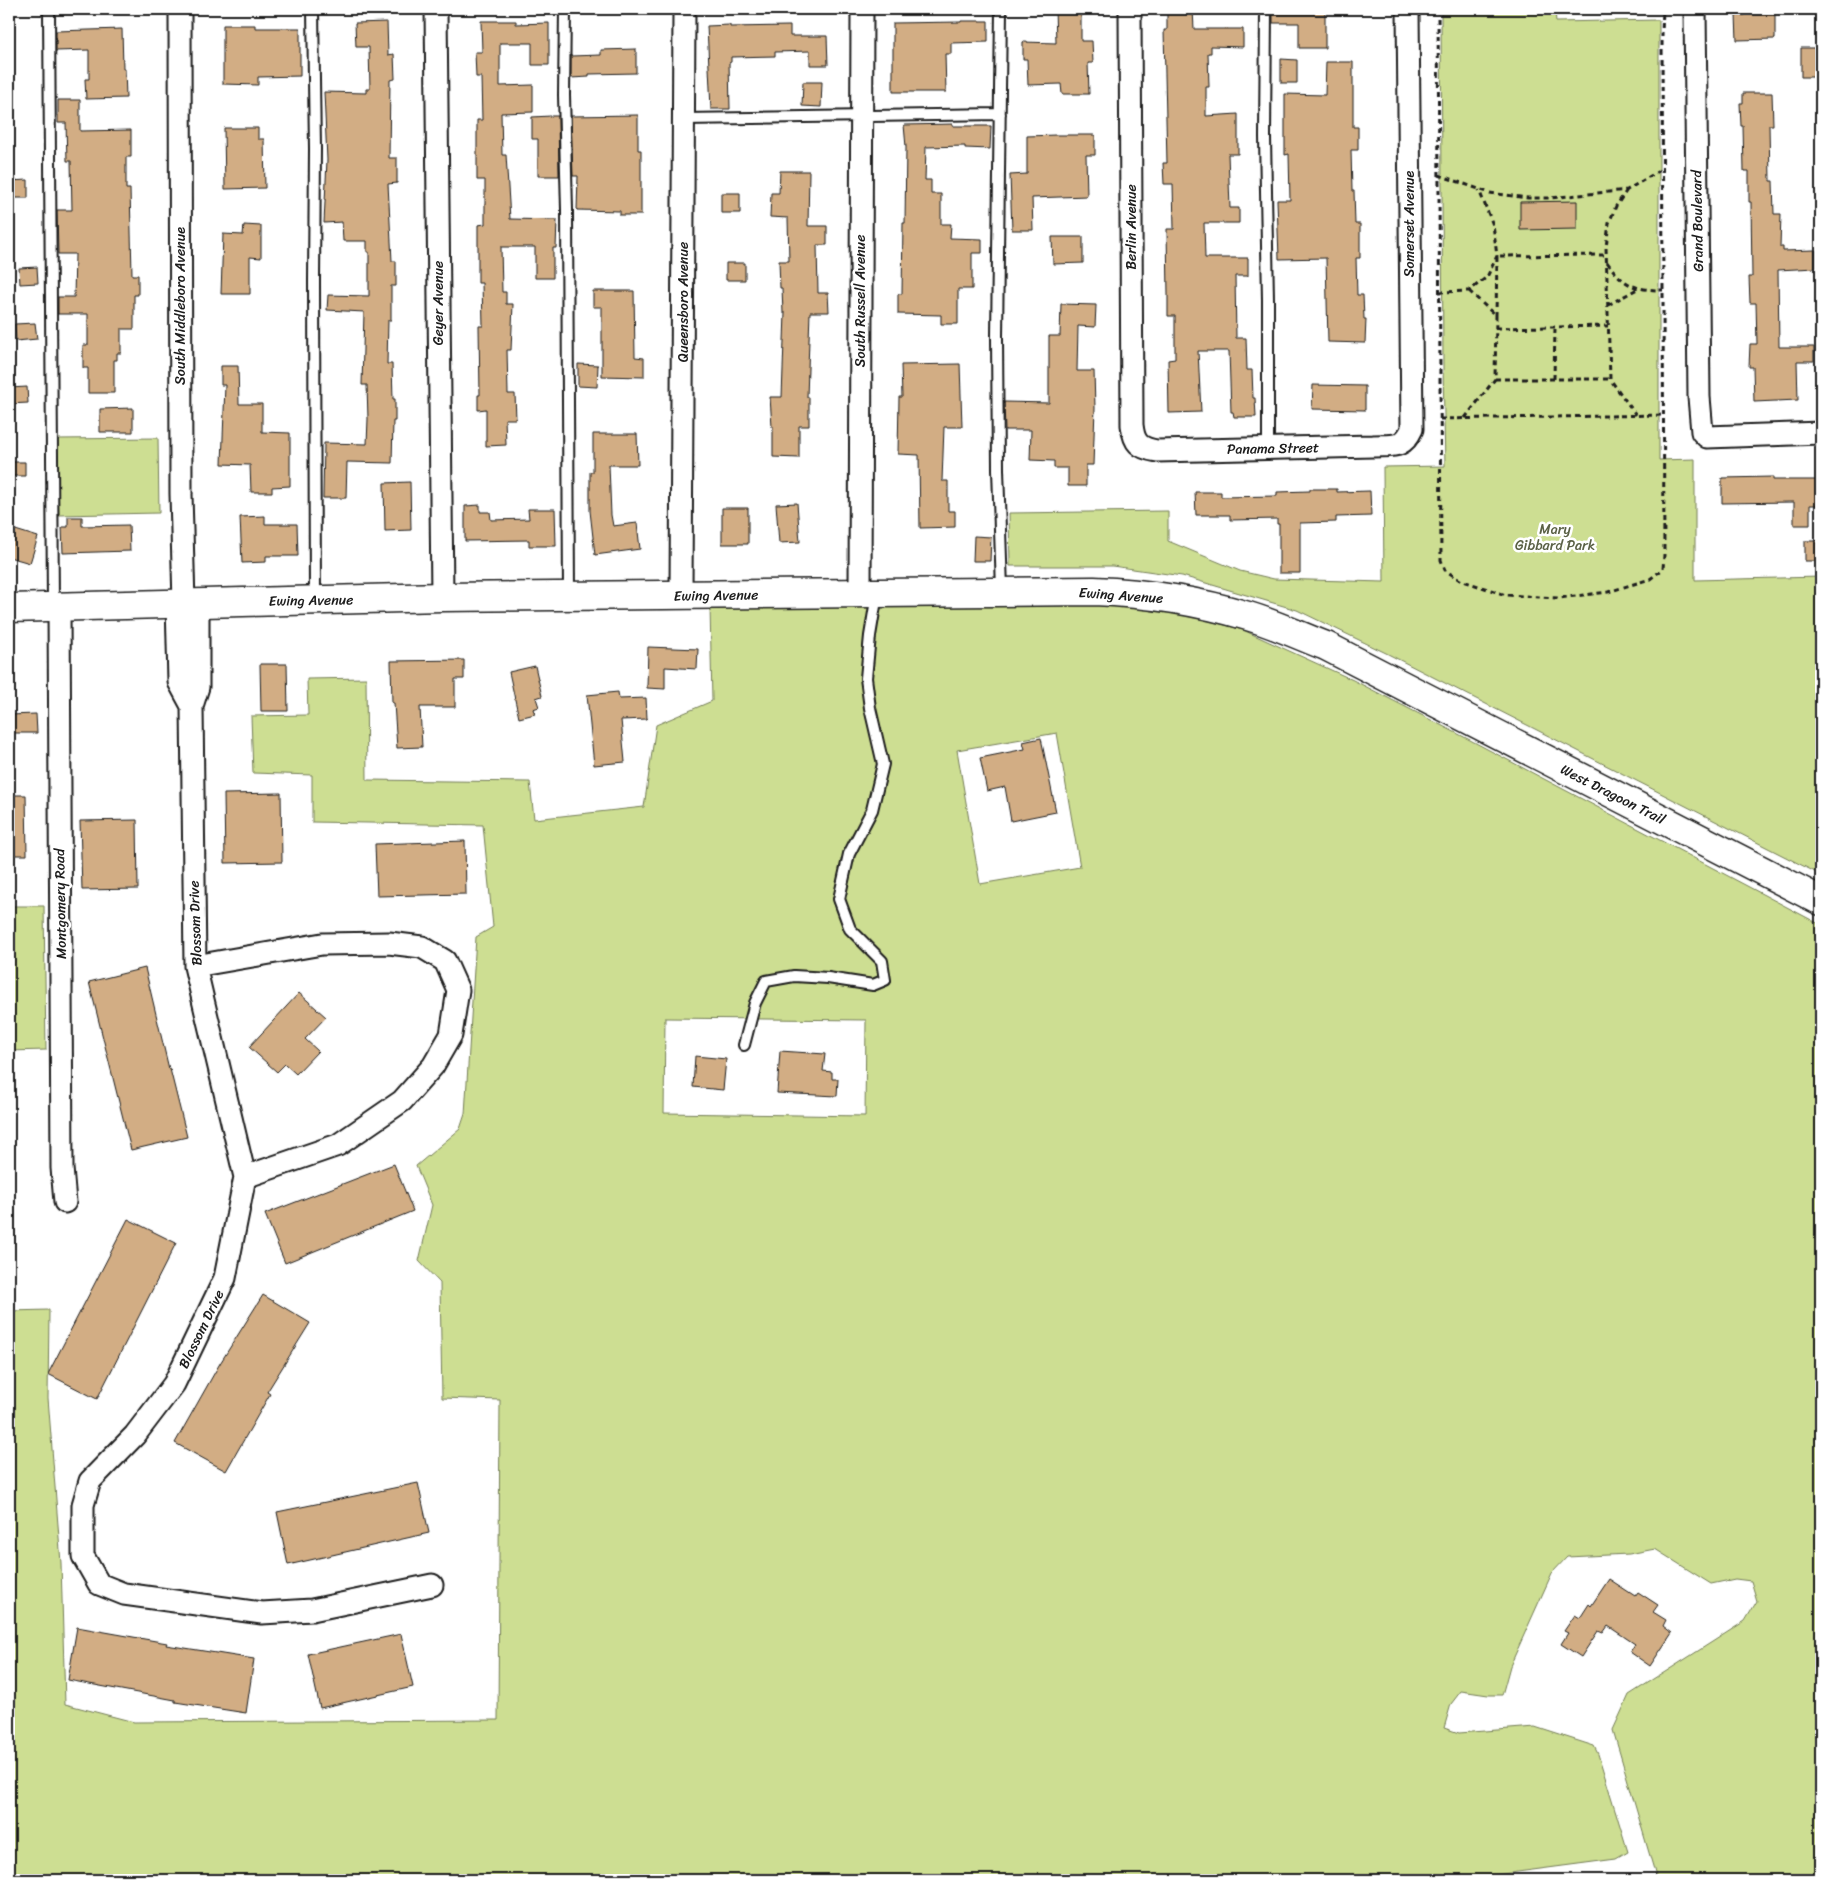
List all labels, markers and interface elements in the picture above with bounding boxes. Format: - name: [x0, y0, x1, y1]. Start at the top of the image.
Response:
- street label: Grand Boulevard: [1684, 168, 1711, 272]
- street label: Somerset Avenue: [1397, 170, 1422, 277]
- street label: Berlin Avenue: [1119, 184, 1144, 270]
- street label: South Middleboro Avenue: [168, 227, 193, 385]
- street label: South Russell Avenue: [848, 235, 873, 367]
- street label: Queensboro Avenue: [671, 242, 696, 362]
- street label: Geyer Avenue: [426, 261, 451, 345]
- street label: Panama Street: [1227, 435, 1319, 462]
- park label: Mary Gibbard Park: [1515, 517, 1595, 558]
- street label: Ewing Avenue: [1078, 580, 1164, 611]
- street label: Ewing Avenue: [673, 582, 759, 609]
- street label: Ewing Avenue: [268, 587, 354, 614]
- street label: West Dragoon Trail: [1556, 757, 1671, 832]
- street label: Montgomery Road: [47, 847, 74, 959]
- street label: Blossom Drive: [182, 880, 209, 966]
- street label: Blossom Drive: [172, 1285, 231, 1373]

